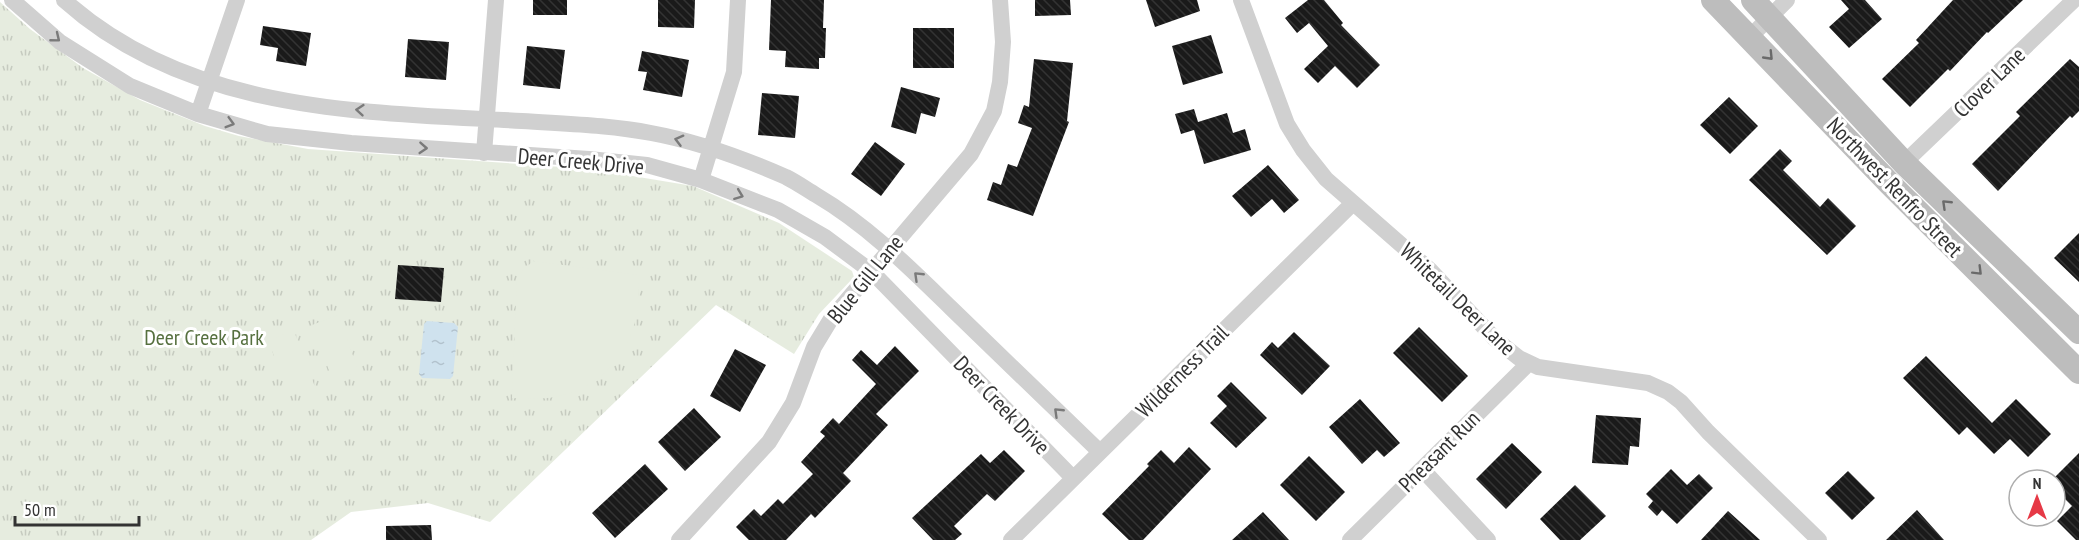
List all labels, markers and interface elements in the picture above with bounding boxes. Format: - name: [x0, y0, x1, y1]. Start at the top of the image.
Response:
- one-way arrow: [50, 31, 61, 42]
- street label: Clover Lane: [1947, 41, 2031, 123]
- one-way arrow: [1761, 49, 1772, 60]
- one-way arrow: [355, 104, 364, 117]
- street label: Northwest Renfro Street: [1821, 111, 1969, 263]
- one-way arrow: [225, 116, 235, 128]
- one-way arrow: [674, 135, 684, 147]
- one-way arrow: [419, 142, 428, 155]
- street label: Deer Creek Drive: [517, 142, 645, 180]
- one-way arrow: [733, 188, 744, 200]
- one-way arrow: [1942, 200, 1953, 211]
- street label: Blue Gill Lane: [821, 229, 909, 329]
- street label: Whitetail Deer Lane: [1394, 237, 1522, 361]
- one-way arrow: [1970, 264, 1981, 275]
- one-way arrow: [914, 272, 924, 283]
- street label: Wilderness Trail: [1130, 318, 1235, 423]
- park label: Deer Creek Park: [144, 323, 264, 351]
- street label: Deer Creek Drive: [948, 350, 1056, 460]
- street label: Pheasant Run: [1392, 404, 1486, 498]
- one-way arrow: [1054, 408, 1065, 419]
- north arrow: [2007, 468, 2067, 528]
- text: N: [2033, 473, 2041, 493]
- scale bar: [15, 489, 140, 527]
- text: 50 m: [24, 498, 56, 521]

